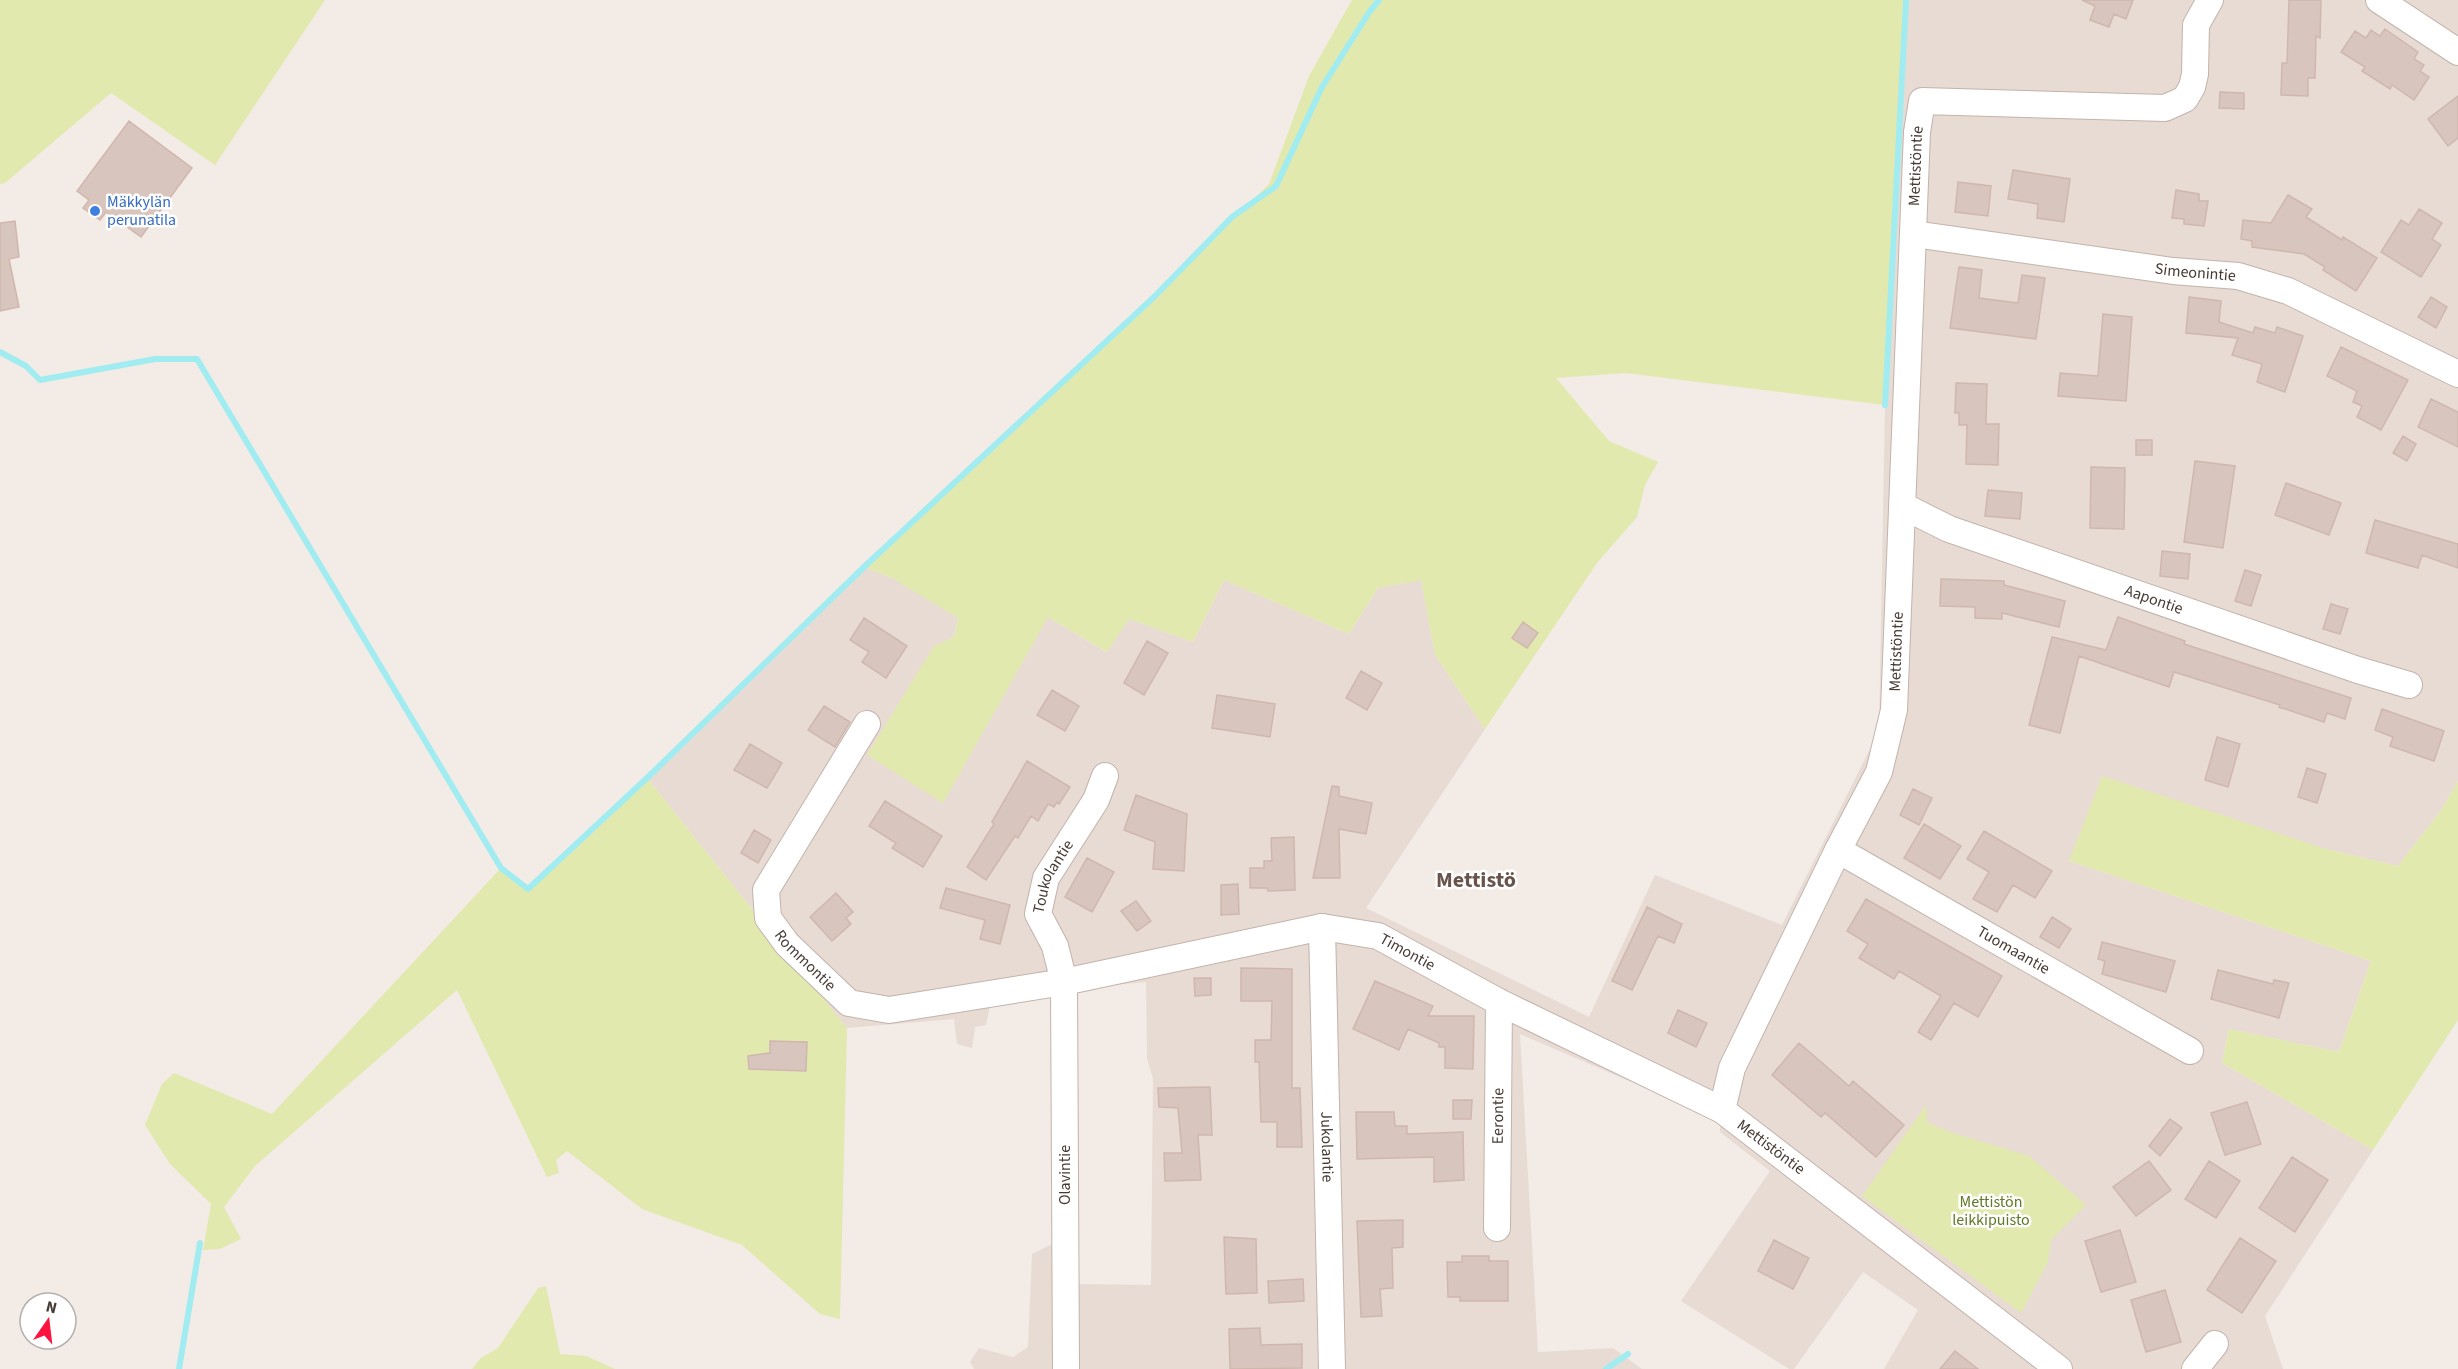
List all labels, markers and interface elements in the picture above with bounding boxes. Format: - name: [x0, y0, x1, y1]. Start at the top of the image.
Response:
- street label: Mettistöntie: [1903, 124, 1929, 206]
- place label: Mäkkylän perunatila: [107, 191, 176, 231]
- marker: Mäkkylän perunatila: [88, 204, 102, 218]
- street label: Simeonintie: [2153, 258, 2237, 287]
- street label: Aapontie: [2121, 579, 2186, 620]
- street label: Mettistöntie: [1884, 611, 1909, 692]
- street label: Toukolantie: [1027, 835, 1079, 916]
- district label: Mettistö: [1436, 864, 1516, 896]
- street label: Tuomaantie: [1973, 921, 2054, 980]
- street label: Rommontie: [769, 925, 841, 996]
- street label: Timontie: [1376, 928, 1439, 976]
- street label: Eerontie: [1487, 1088, 1509, 1144]
- street label: Jukolantie: [1315, 1111, 1339, 1183]
- street label: Mettistöntie: [1732, 1114, 1810, 1180]
- street label: Olavintie: [1054, 1145, 1076, 1205]
- park label: Mettistön leikkipuisto: [1952, 1191, 2030, 1231]
- north arrow: [18, 1291, 78, 1351]
- text: N: [44, 1295, 59, 1319]

